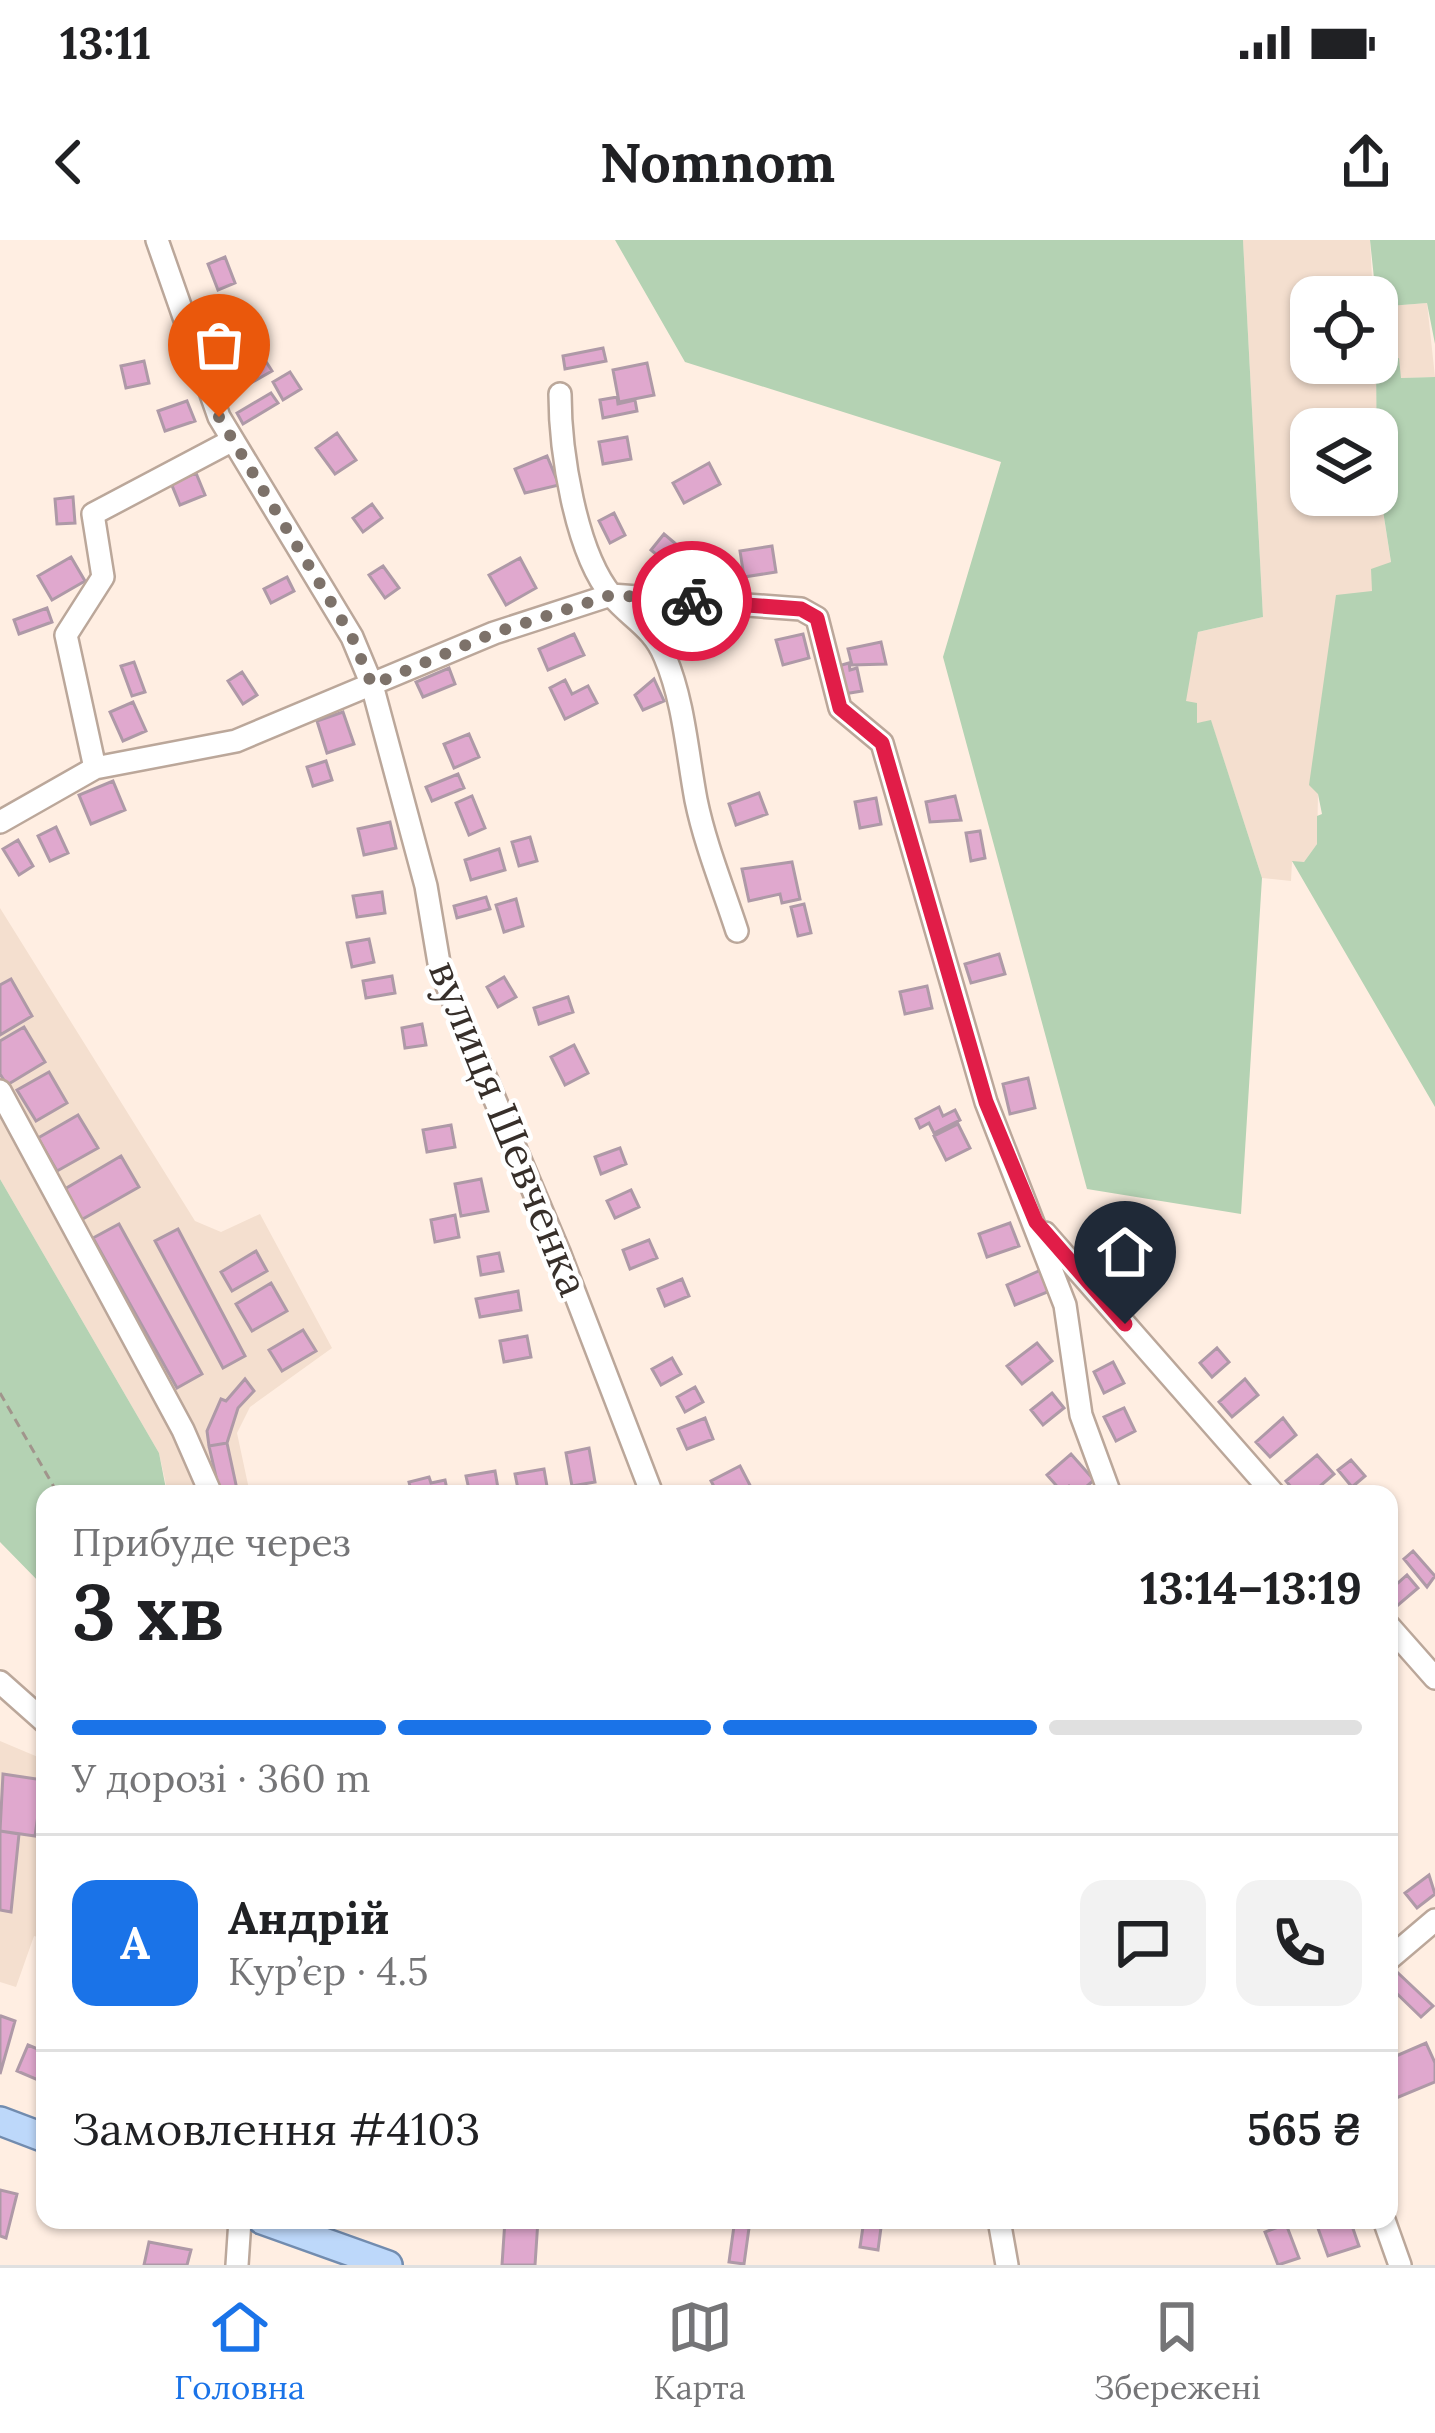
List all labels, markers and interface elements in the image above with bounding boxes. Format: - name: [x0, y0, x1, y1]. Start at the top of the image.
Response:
- text: 13:11: [60, 14, 151, 71]
- text: Nomnom: [600, 128, 835, 197]
- icon: back: [36, 129, 102, 195]
- icon: share: [1333, 129, 1399, 195]
- map controls: [1290, 276, 1398, 516]
- button: locate: [1290, 276, 1398, 384]
- pin: [168, 294, 270, 417]
- icon: bag: [186, 312, 252, 378]
- button: layers: [1290, 408, 1398, 516]
- courier: [632, 541, 752, 661]
- icon: bike: [659, 568, 725, 634]
- street label: вулиця Шевченка: [417, 952, 601, 1304]
- pin: [1074, 1201, 1176, 1324]
- icon: home: [1092, 1219, 1158, 1285]
- text: Прибуде через: [72, 1517, 351, 1567]
- text: 13:14–13:19: [1140, 1559, 1362, 1616]
- text: 3 хв: [72, 1562, 224, 1661]
- text: У дорозі · 360 m: [72, 1753, 371, 1803]
- button: chat: [1080, 1880, 1206, 2006]
- button: phone: [1236, 1880, 1362, 2006]
- text: Андрій: [228, 1889, 389, 1946]
- text: А: [120, 1914, 150, 1971]
- text: Кур’єр · 4.5: [228, 1946, 428, 1996]
- text: Замовлення #4103: [72, 2100, 480, 2157]
- text: 565 ₴: [1247, 2100, 1362, 2157]
- tab: Головна: [174, 2294, 305, 2408]
- tab: Карта: [653, 2294, 746, 2408]
- tab: Збережені: [1094, 2294, 1261, 2408]

